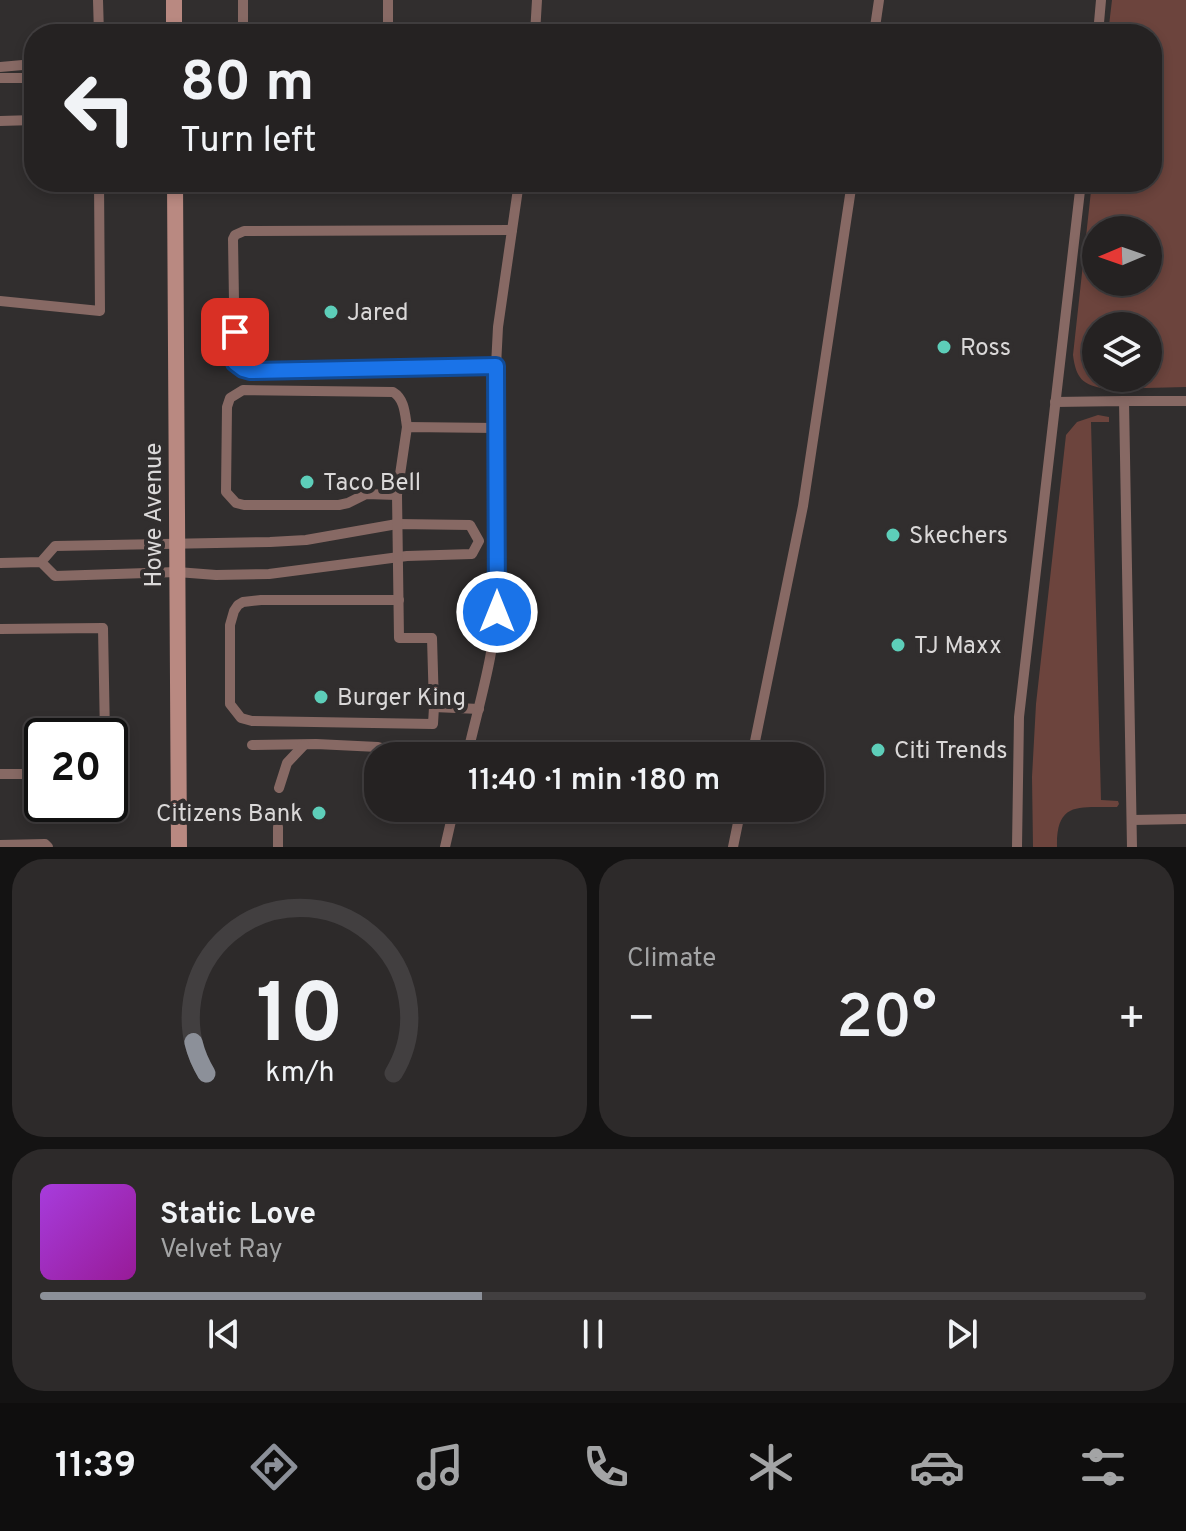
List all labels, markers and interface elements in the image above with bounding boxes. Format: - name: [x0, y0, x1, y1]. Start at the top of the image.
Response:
- text: 80 m: [180, 50, 314, 120]
- icon: left: [48, 56, 152, 160]
- text: Turn left: [180, 119, 317, 165]
- north arrow: [1082, 216, 1162, 296]
- map controls: [1082, 216, 1162, 392]
- pin: [201, 298, 269, 366]
- place label: Jared: [347, 299, 409, 329]
- marker: Jared: [322, 303, 340, 321]
- icon: arrive: [213, 310, 257, 354]
- button: layers: [1082, 312, 1162, 392]
- place label: Ross: [960, 334, 1011, 364]
- marker: Ross: [935, 338, 953, 356]
- street label: Howe Avenue: [140, 443, 170, 587]
- place label: Taco Bell: [323, 469, 421, 499]
- marker: Taco Bell: [298, 473, 316, 491]
- place label: Skechers: [909, 522, 1008, 552]
- marker: Skechers: [884, 526, 902, 544]
- position arrow: [455, 570, 539, 654]
- place label: TJ Maxx: [914, 632, 1002, 662]
- marker: TJ Maxx: [889, 636, 907, 654]
- place label: Burger King: [337, 684, 466, 714]
- marker: Burger King: [312, 688, 330, 706]
- speed limit sign: 20: [24, 718, 128, 822]
- place label: Citi Trends: [894, 737, 1007, 767]
- marker: Citi Trends: [869, 741, 887, 759]
- text: 11:40 · 1 min · 180 m: [468, 763, 720, 800]
- place label: Citizens Bank: [156, 800, 303, 830]
- marker: Citizens Bank: [310, 804, 328, 822]
- text: Climate: [627, 943, 716, 976]
- text: 10: [256, 967, 343, 1072]
- text: 20°: [836, 983, 937, 1059]
- text: −: [627, 993, 655, 1049]
- text: +: [1118, 993, 1146, 1049]
- text: km/h: [265, 1056, 334, 1092]
- text: Static Love: [160, 1197, 316, 1234]
- text: Velvet Ray: [160, 1234, 283, 1267]
- icon: previous: [202, 1312, 246, 1356]
- icon: pause: [571, 1312, 615, 1356]
- icon: next: [940, 1312, 984, 1356]
- icon: directions: [246, 1439, 302, 1495]
- icon: music: [412, 1439, 468, 1495]
- icon: phone: [578, 1439, 634, 1495]
- icon: climate: [743, 1439, 799, 1495]
- icon: car: [909, 1439, 965, 1495]
- icon: filters: [1075, 1439, 1131, 1495]
- text: 11:39: [55, 1444, 136, 1490]

